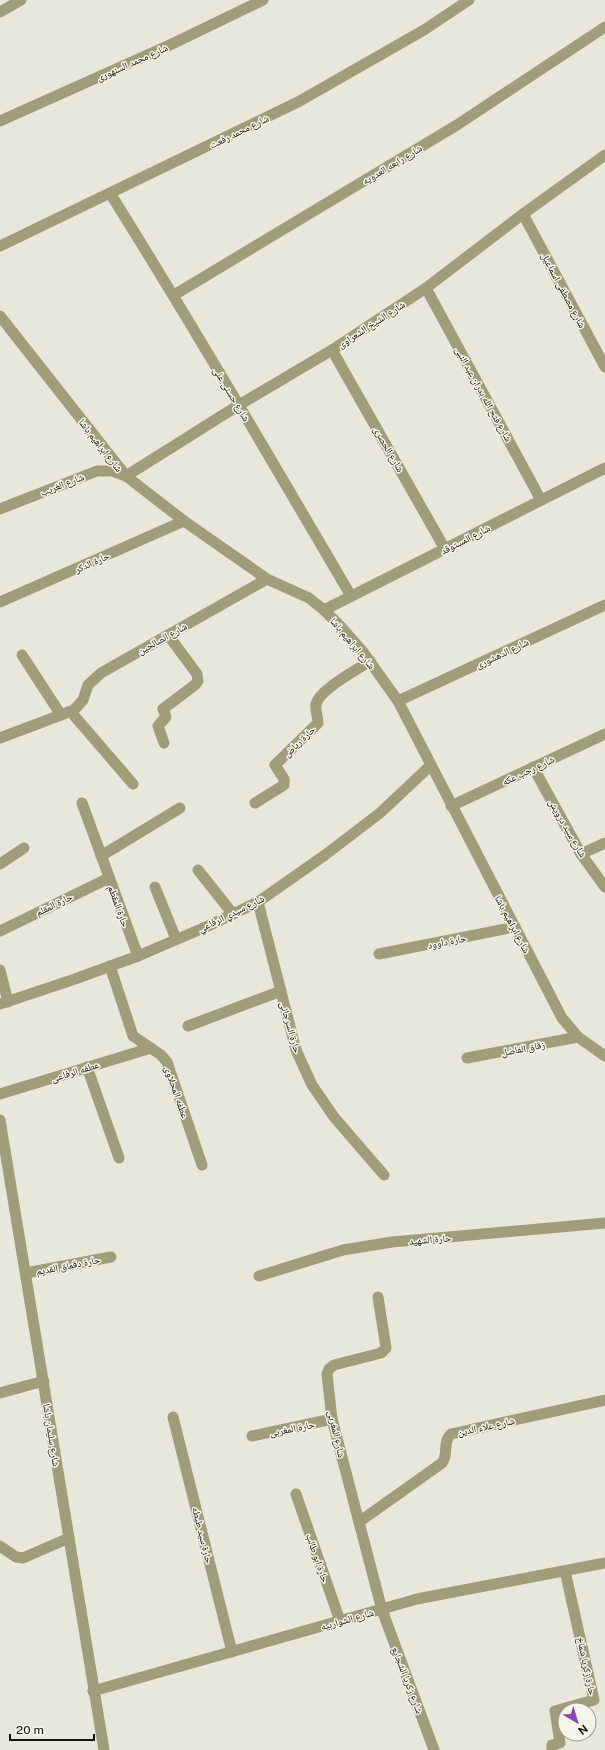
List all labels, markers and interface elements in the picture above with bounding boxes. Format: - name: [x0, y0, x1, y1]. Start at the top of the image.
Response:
- street label: شارع محمد السنهورى: [95, 41, 170, 84]
- street label: شارع محمد رفعت: [207, 111, 271, 151]
- street label: شارع رابعه العدويه: [360, 141, 425, 187]
- street label: شارع مصطفى اسماعيل: [538, 250, 589, 330]
- street label: شارع الشيخ الشعراوى: [335, 298, 408, 351]
- street label: شارع فتح الله بدران عبد النبى: [452, 344, 515, 444]
- street label: شارع حسنى على: [210, 365, 253, 424]
- street label: شارع ابراهيم باشا: [75, 416, 126, 475]
- street label: شارع الحصرى: [370, 424, 407, 475]
- street label: شارع الغريب: [39, 470, 86, 499]
- street label: شارع المستوقد: [438, 521, 493, 557]
- street label: حارة الدكر: [72, 549, 112, 575]
- street label: شارع ابراهيم باشا: [326, 615, 378, 673]
- street label: شارع الصالحين: [135, 619, 190, 657]
- street label: شارع الدهشورى: [474, 635, 531, 671]
- street label: حارة رياض: [280, 722, 319, 760]
- street label: شارع رجب عكه: [500, 752, 557, 788]
- street label: شارع سيد درويش: [546, 797, 590, 860]
- street label: حارة المقطم: [104, 884, 132, 930]
- street label: حارة المقلم: [34, 890, 76, 920]
- street label: شارع سيدي الرفاعي: [196, 892, 268, 936]
- street label: شارع ابراهيم باشا: [491, 893, 533, 956]
- street label: حارة داوود: [427, 931, 468, 951]
- street label: حارة السرجانى: [277, 1000, 304, 1055]
- street label: زقاق الفاضل: [500, 1038, 546, 1059]
- street label: عطفه الرفاعى: [50, 1058, 101, 1085]
- street label: عطفه المحلاوى: [162, 1064, 192, 1120]
- street label: حارة الشهيد: [408, 1231, 452, 1247]
- street label: حارة دقماق القديم: [35, 1253, 102, 1279]
- street label: شارع سليمان باشا: [40, 1403, 63, 1468]
- street label: شارع المغربى: [325, 1409, 348, 1459]
- street label: شارع علاء الدين: [456, 1414, 516, 1439]
- street label: حارة المغربى: [268, 1418, 316, 1439]
- street label: حارة سيد طيطه: [190, 1506, 216, 1565]
- street label: حارة ابو طالب: [304, 1532, 332, 1585]
- street label: شارع الشواربيه: [319, 1606, 375, 1633]
- street label: حارة زكريا شماخ: [574, 1636, 599, 1697]
- street label: شارع زكريا الشجايع: [389, 1645, 426, 1716]
- north arrow: [557, 1702, 597, 1742]
- scale bar: [10, 1716, 94, 1742]
- text: 20 m: [16, 1723, 44, 1737]
- text: N: [576, 1723, 590, 1737]

